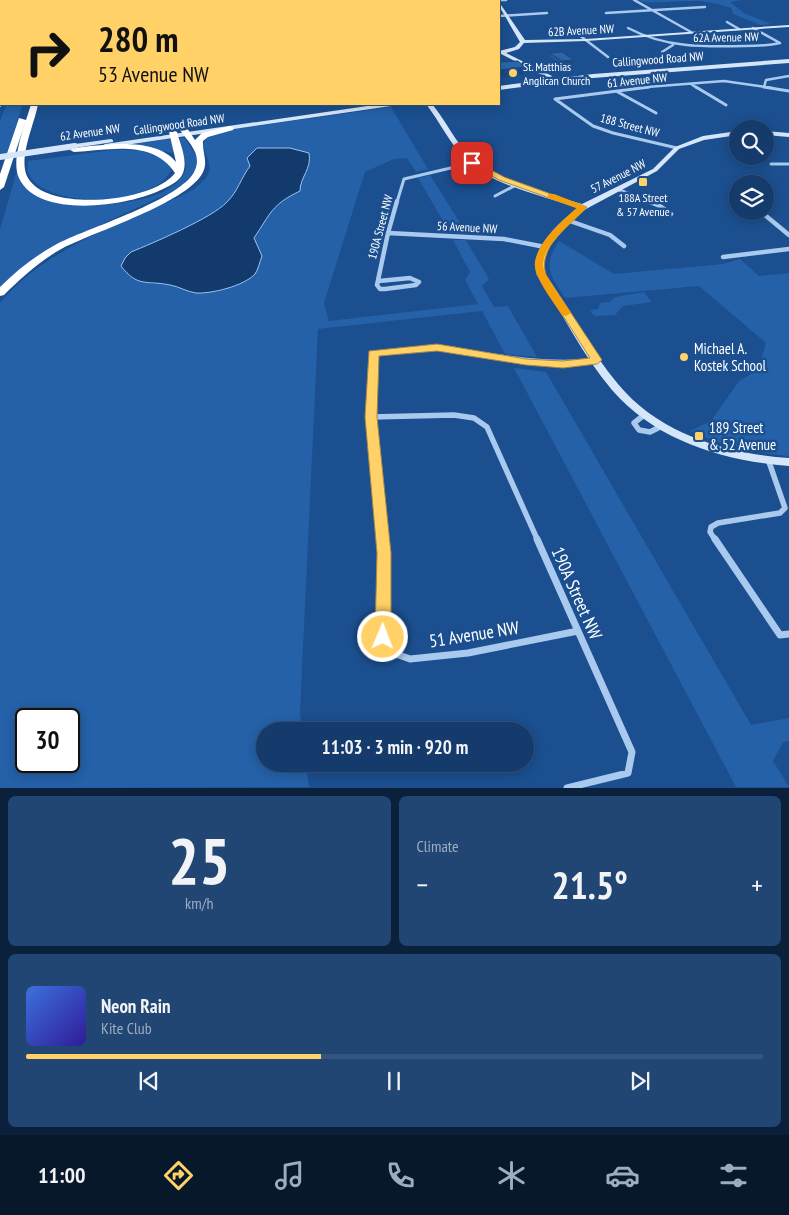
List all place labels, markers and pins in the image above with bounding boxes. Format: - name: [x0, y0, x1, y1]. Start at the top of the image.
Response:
- place label: St. Matthias Anglican Church: [523, 59, 590, 88]
- marker: St. Matthias Anglican Church: [507, 67, 519, 79]
- pin: [451, 142, 493, 184]
- marker: 188A Street & 57 Avenue: [637, 176, 649, 188]
- place label: 188A Street & 57 Avenue: [616, 190, 670, 219]
- place label: Michael A. Kostek School: [694, 339, 767, 375]
- marker: Michael A. Kostek School: [678, 351, 690, 363]
- place label: 189 Street & 52 Avenue: [709, 418, 776, 454]
- marker: 189 Street & 52 Avenue: [693, 430, 705, 442]

